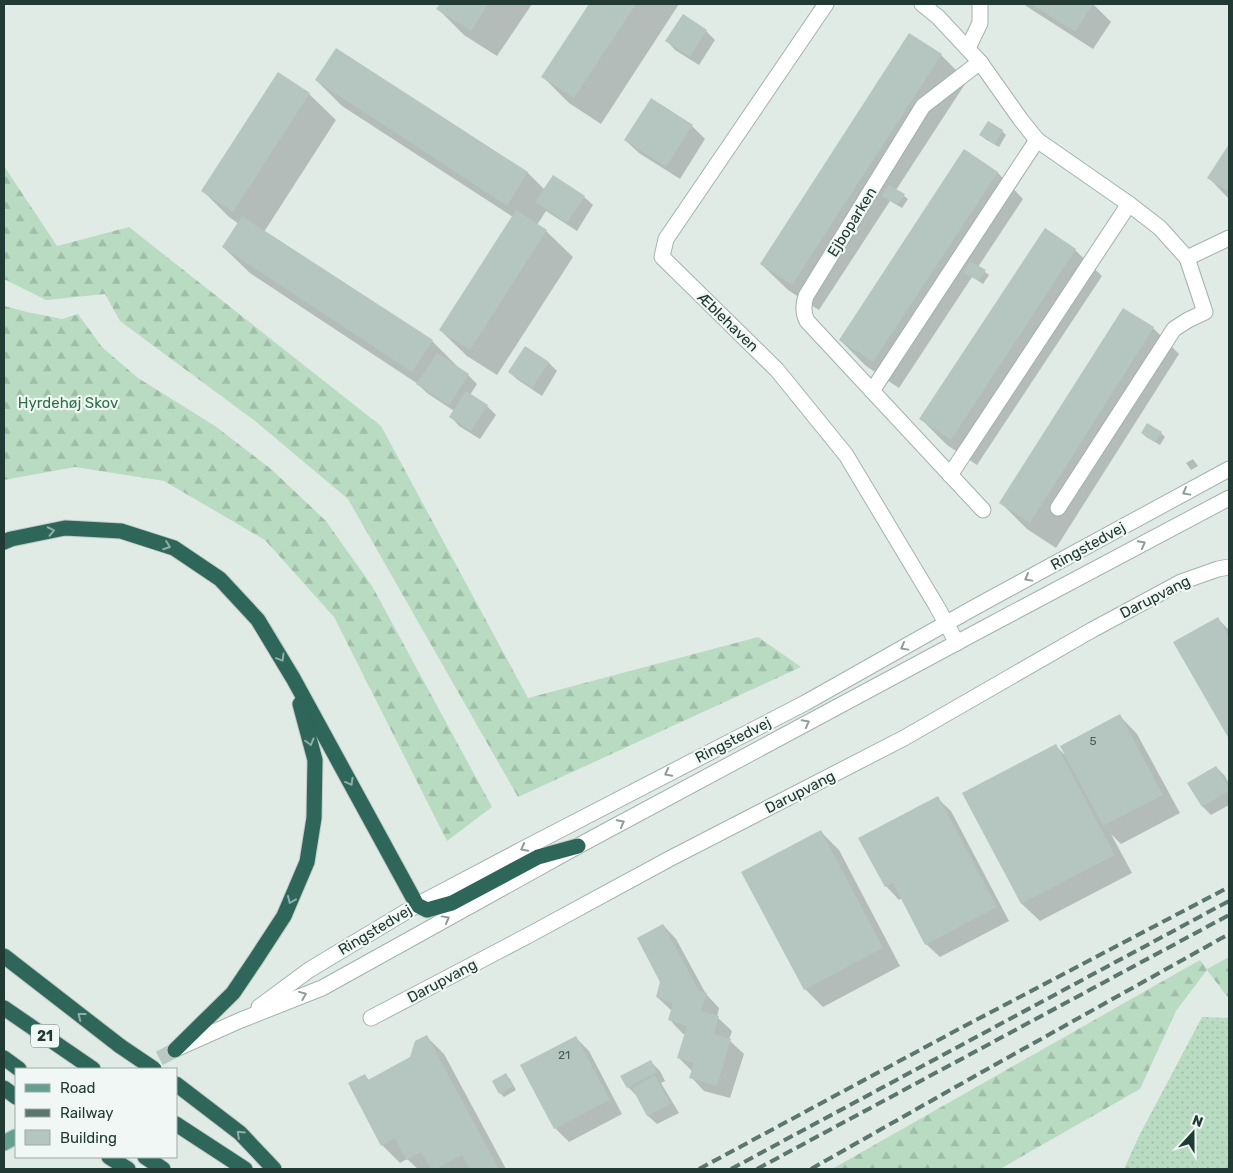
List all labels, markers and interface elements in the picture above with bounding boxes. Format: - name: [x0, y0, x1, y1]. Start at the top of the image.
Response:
- street label: Ejboparken: [824, 184, 880, 260]
- street label: Æblehaven: [694, 289, 762, 355]
- park label: Hyrdehøj Skov: [18, 394, 118, 412]
- one-way arrow: [1183, 486, 1192, 496]
- street label: Ringstedvej: [1048, 518, 1128, 574]
- one-way arrow: [46, 526, 55, 536]
- one-way arrow: [162, 540, 171, 550]
- one-way arrow: [1137, 540, 1146, 550]
- one-way arrow: [1025, 572, 1034, 582]
- street label: Darupvang: [1117, 572, 1193, 622]
- one-way arrow: [900, 641, 909, 651]
- one-way arrow: [274, 652, 284, 661]
- street label: Ringstedvej: [692, 713, 774, 767]
- one-way arrow: [801, 720, 810, 730]
- house number: 5: [1089, 734, 1097, 748]
- one-way arrow: [304, 737, 315, 746]
- one-way arrow: [665, 767, 674, 777]
- street label: Darupvang: [762, 767, 838, 817]
- one-way arrow: [343, 777, 353, 786]
- one-way arrow: [616, 819, 625, 829]
- one-way arrow: [520, 842, 529, 852]
- one-way arrow: [286, 895, 297, 904]
- street label: Ringstedvej: [335, 901, 415, 959]
- one-way arrow: [441, 915, 450, 925]
- street label: Darupvang: [404, 955, 480, 1007]
- one-way arrow: [298, 991, 307, 1002]
- one-way arrow: [77, 1013, 87, 1022]
- road number: 21: [31, 1024, 59, 1048]
- house number: 21: [558, 1048, 570, 1062]
- legend: [15, 1068, 178, 1158]
- text: Road: [60, 1079, 96, 1097]
- text: Railway: [60, 1104, 114, 1122]
- north arrow: [1168, 1108, 1218, 1158]
- text: N: [1190, 1112, 1205, 1131]
- text: Building: [60, 1129, 117, 1147]
- one-way arrow: [237, 1131, 246, 1140]

